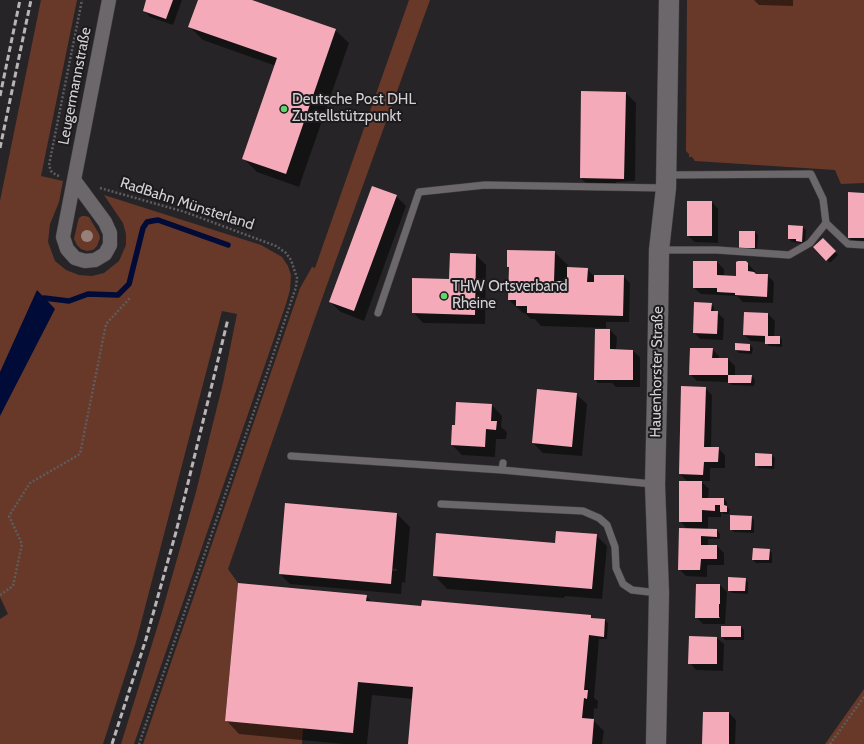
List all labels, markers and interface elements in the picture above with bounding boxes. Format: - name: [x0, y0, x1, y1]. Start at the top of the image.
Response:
- street label: Leugermannstraße: [55, 26, 95, 146]
- place label: Deutsche Post DHL Zustellstützpunkt: [292, 91, 416, 126]
- marker: Deutsche Post DHL Zustellstützpunkt: [279, 104, 289, 114]
- street label: RadBahn Münsterland: [118, 174, 256, 234]
- place label: THW Ortsverband Rheine: [452, 278, 567, 313]
- marker: THW Ortsverband Rheine: [439, 291, 449, 301]
- street label: Hauenhorster Straße: [647, 306, 667, 438]

